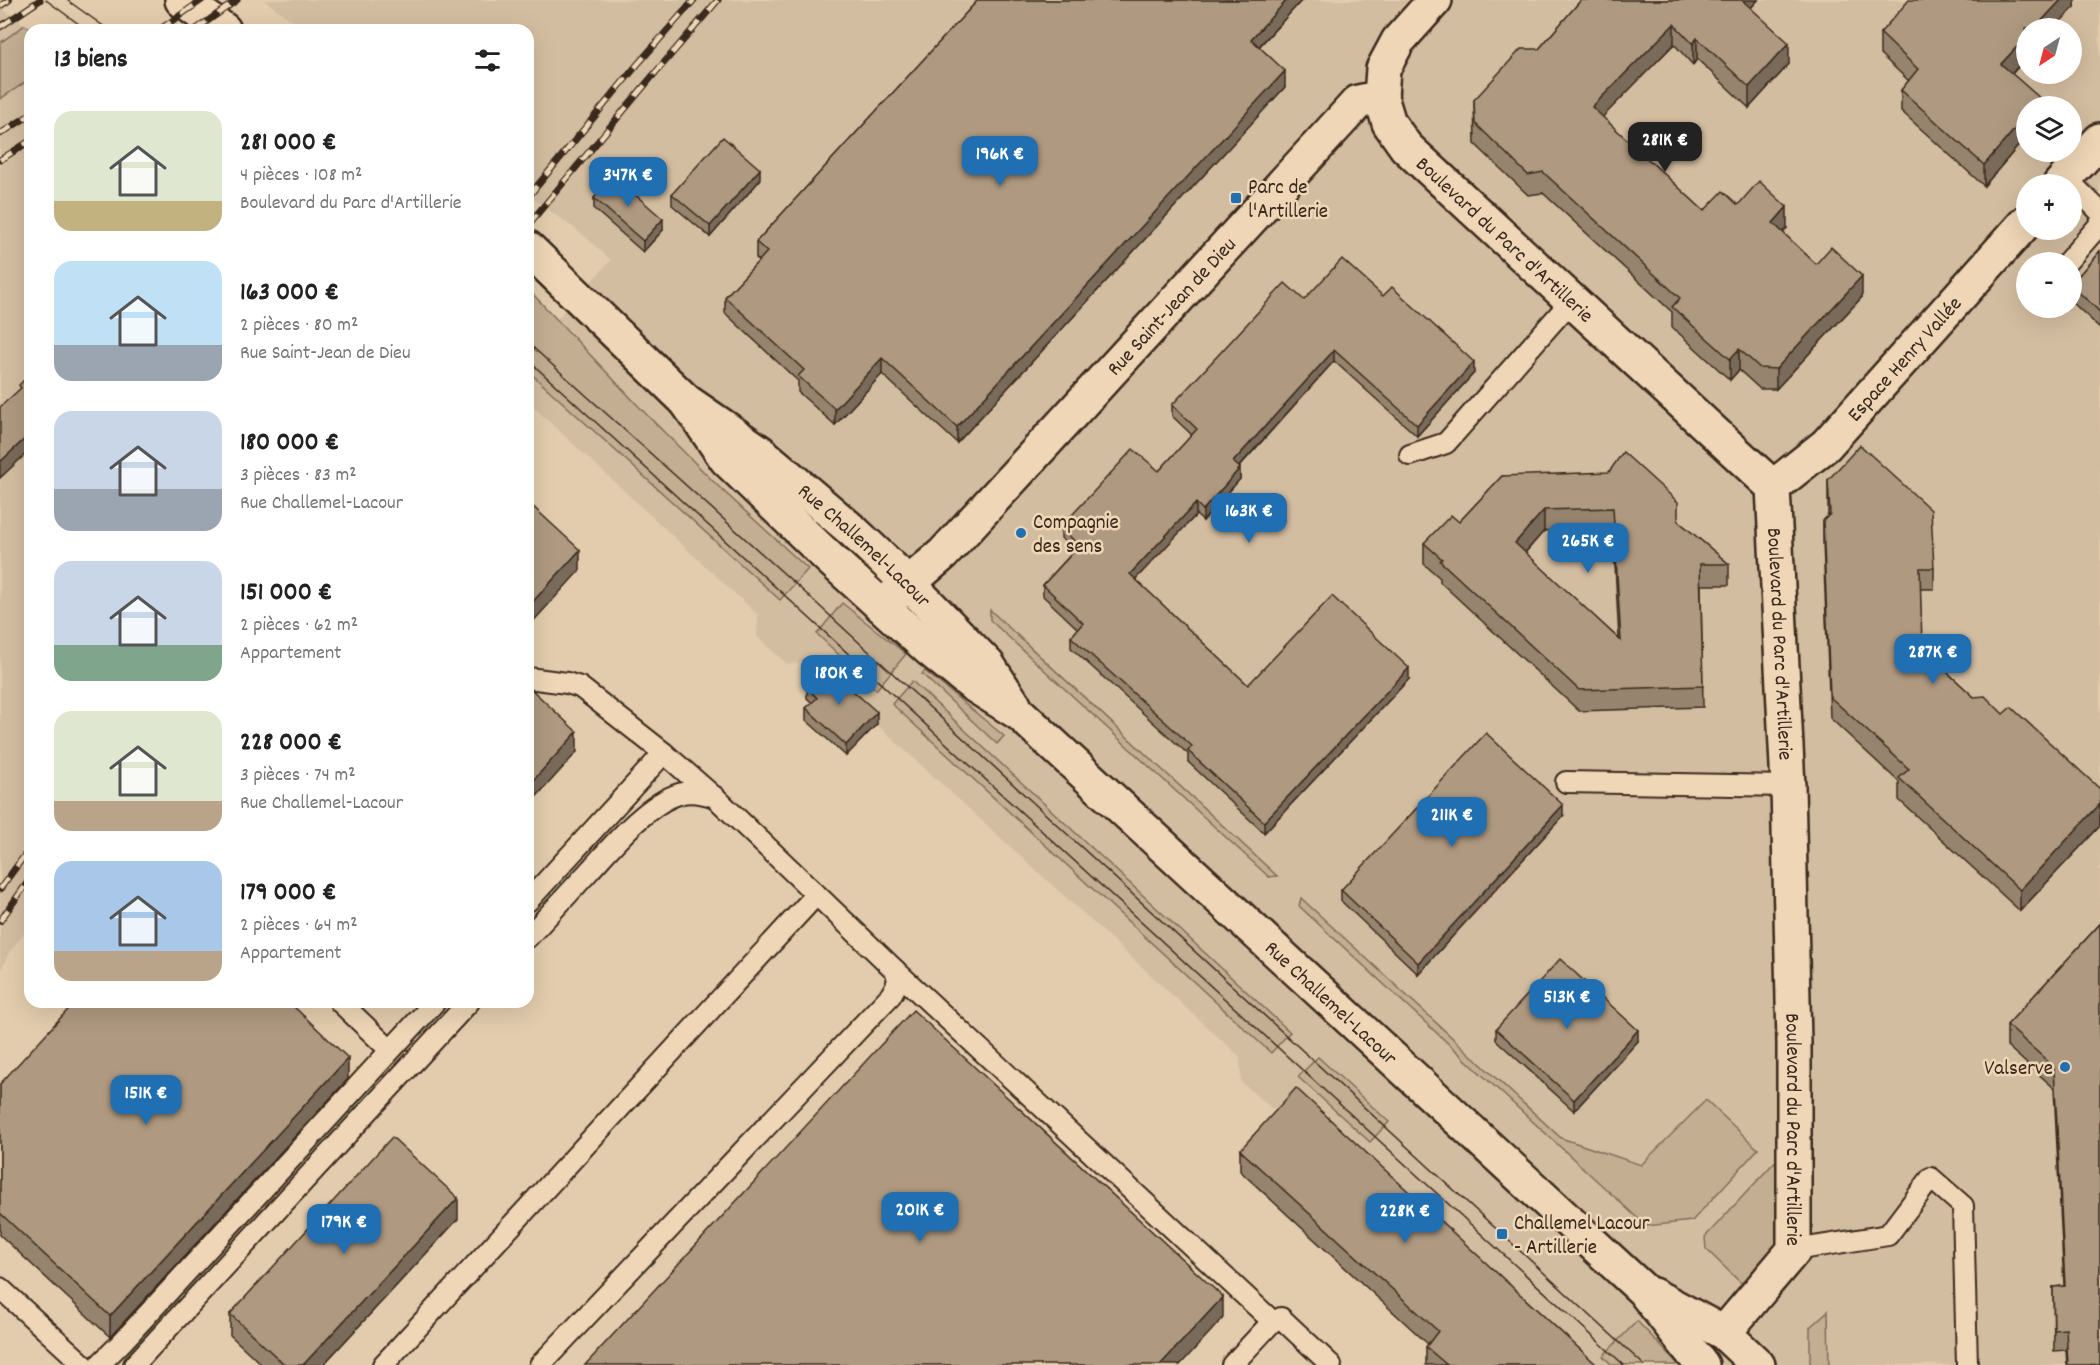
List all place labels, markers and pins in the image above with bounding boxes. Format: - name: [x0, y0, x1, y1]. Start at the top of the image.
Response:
- pin: 281K €: [1616, 122, 1714, 173]
- pin: 196K €: [951, 136, 1049, 187]
- pin: 347K €: [579, 157, 677, 208]
- place label: Parc de l'Artillerie: [1248, 174, 1328, 228]
- marker: Parc de l'Artillerie: [1229, 191, 1243, 205]
- pin: 163K €: [1200, 493, 1298, 544]
- place label: Compagnie des sens: [1033, 509, 1119, 563]
- pin: 265K €: [1539, 523, 1637, 574]
- marker: Compagnie des sens: [1014, 526, 1028, 540]
- pin: 287K €: [1884, 634, 1982, 685]
- pin: 180K €: [790, 655, 888, 706]
- pin: 211K €: [1403, 797, 1501, 848]
- pin: 513K €: [1518, 979, 1616, 1030]
- place label: Valserve: [1984, 1055, 2053, 1085]
- marker: Valserve: [2058, 1060, 2072, 1074]
- pin: 151K €: [97, 1075, 195, 1126]
- pin: 201K €: [871, 1192, 969, 1243]
- pin: 228K €: [1356, 1193, 1454, 1244]
- pin: 179K €: [295, 1204, 393, 1255]
- place label: Challemel Lacour - Artillerie: [1514, 1210, 1650, 1264]
- marker: Challemel Lacour - Artillerie: [1495, 1227, 1509, 1241]

